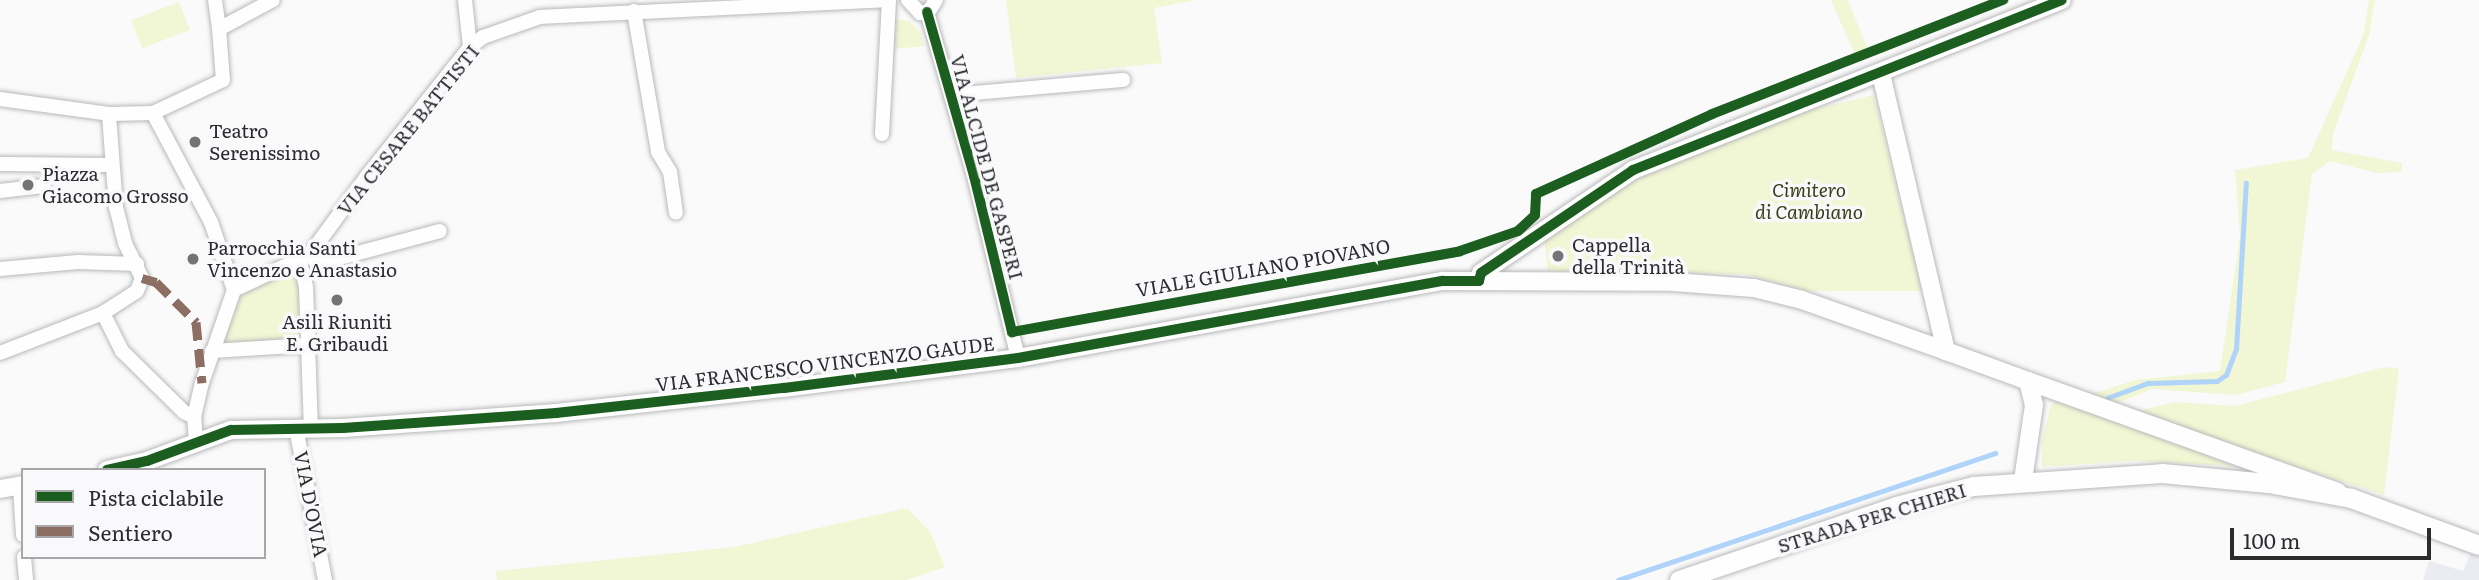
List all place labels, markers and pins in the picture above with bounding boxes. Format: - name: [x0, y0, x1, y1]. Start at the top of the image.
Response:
- place label: Teatro Serenissimo: [209, 120, 320, 164]
- marker: Teatro Serenissimo: [187, 134, 203, 150]
- place label: Piazza Giacomo Grosso: [42, 163, 189, 207]
- marker: Piazza Giacomo Grosso: [20, 177, 36, 193]
- place label: Cappella della Trinità: [1572, 234, 1685, 278]
- place label: Parrocchia Santi Vincenzo e Anastasio: [207, 237, 397, 281]
- marker: Cappella della Trinità: [1550, 248, 1566, 264]
- marker: Parrocchia Santi Vincenzo e Anastasio: [185, 251, 201, 267]
- marker: Asili Riuniti E. Gribaudi: [329, 292, 345, 308]
- place label: Asili Riuniti E. Gribaudi: [282, 311, 392, 355]

